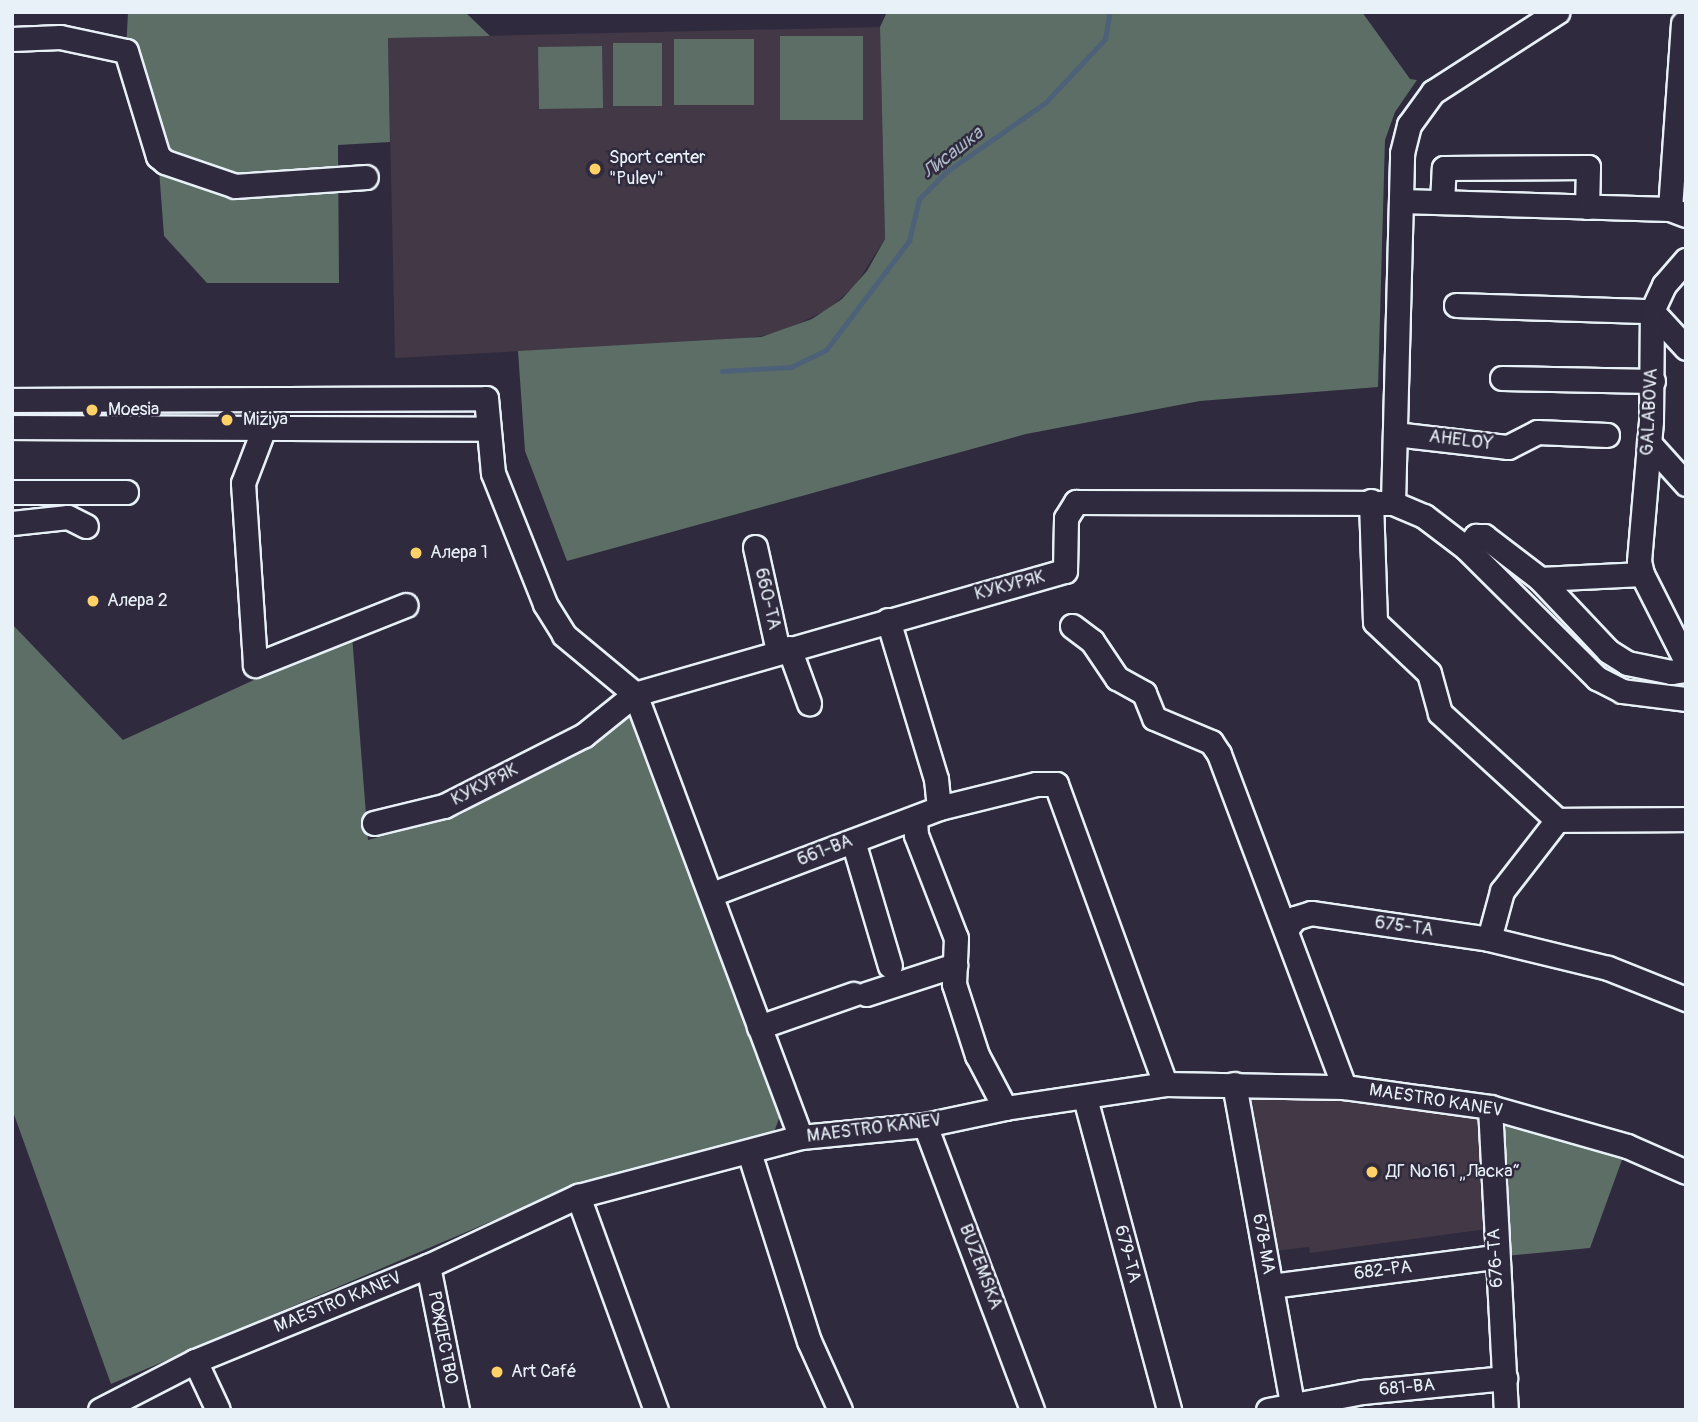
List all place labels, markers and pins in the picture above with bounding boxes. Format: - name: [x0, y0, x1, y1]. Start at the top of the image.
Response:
- place label: Sport center "Pulev": [609, 148, 705, 190]
- marker: Sport center "Pulev": [587, 161, 603, 177]
- place label: Moesia: [108, 399, 159, 421]
- marker: Moesia: [82, 400, 102, 420]
- place label: Miziya: [243, 409, 288, 431]
- marker: Miziya: [217, 410, 237, 430]
- place label: Алера 1: [430, 542, 488, 564]
- marker: Алера 1: [408, 545, 424, 561]
- place label: Алера 2: [107, 590, 168, 612]
- marker: Алера 2: [85, 593, 101, 609]
- place label: ДГ №161 „Ласка“: [1386, 1161, 1520, 1183]
- marker: ДГ №161 „Ласка“: [1364, 1164, 1380, 1180]
- place label: Art Café: [511, 1361, 577, 1383]
- marker: Art Café: [489, 1364, 505, 1380]

